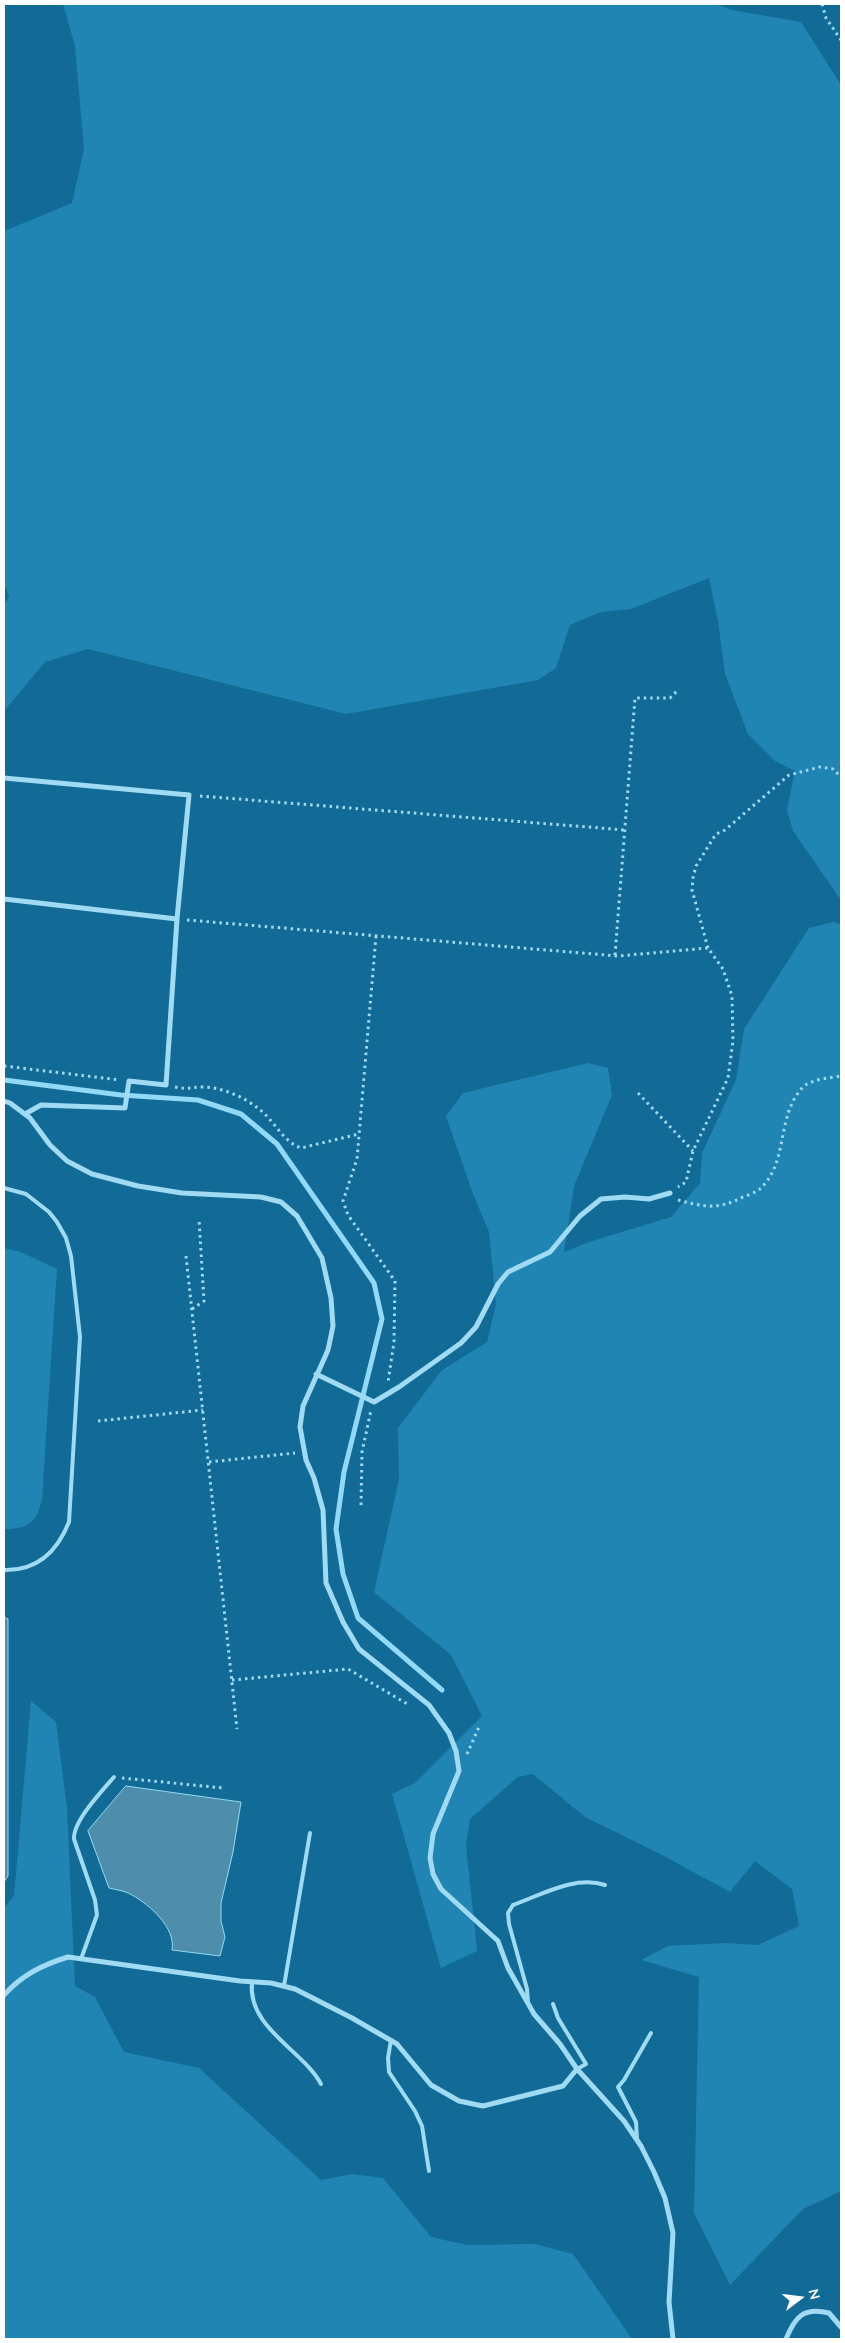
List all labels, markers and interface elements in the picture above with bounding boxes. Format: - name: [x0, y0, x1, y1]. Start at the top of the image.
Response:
- north arrow: [775, 2273, 825, 2323]
- text: N: [804, 2287, 825, 2301]

